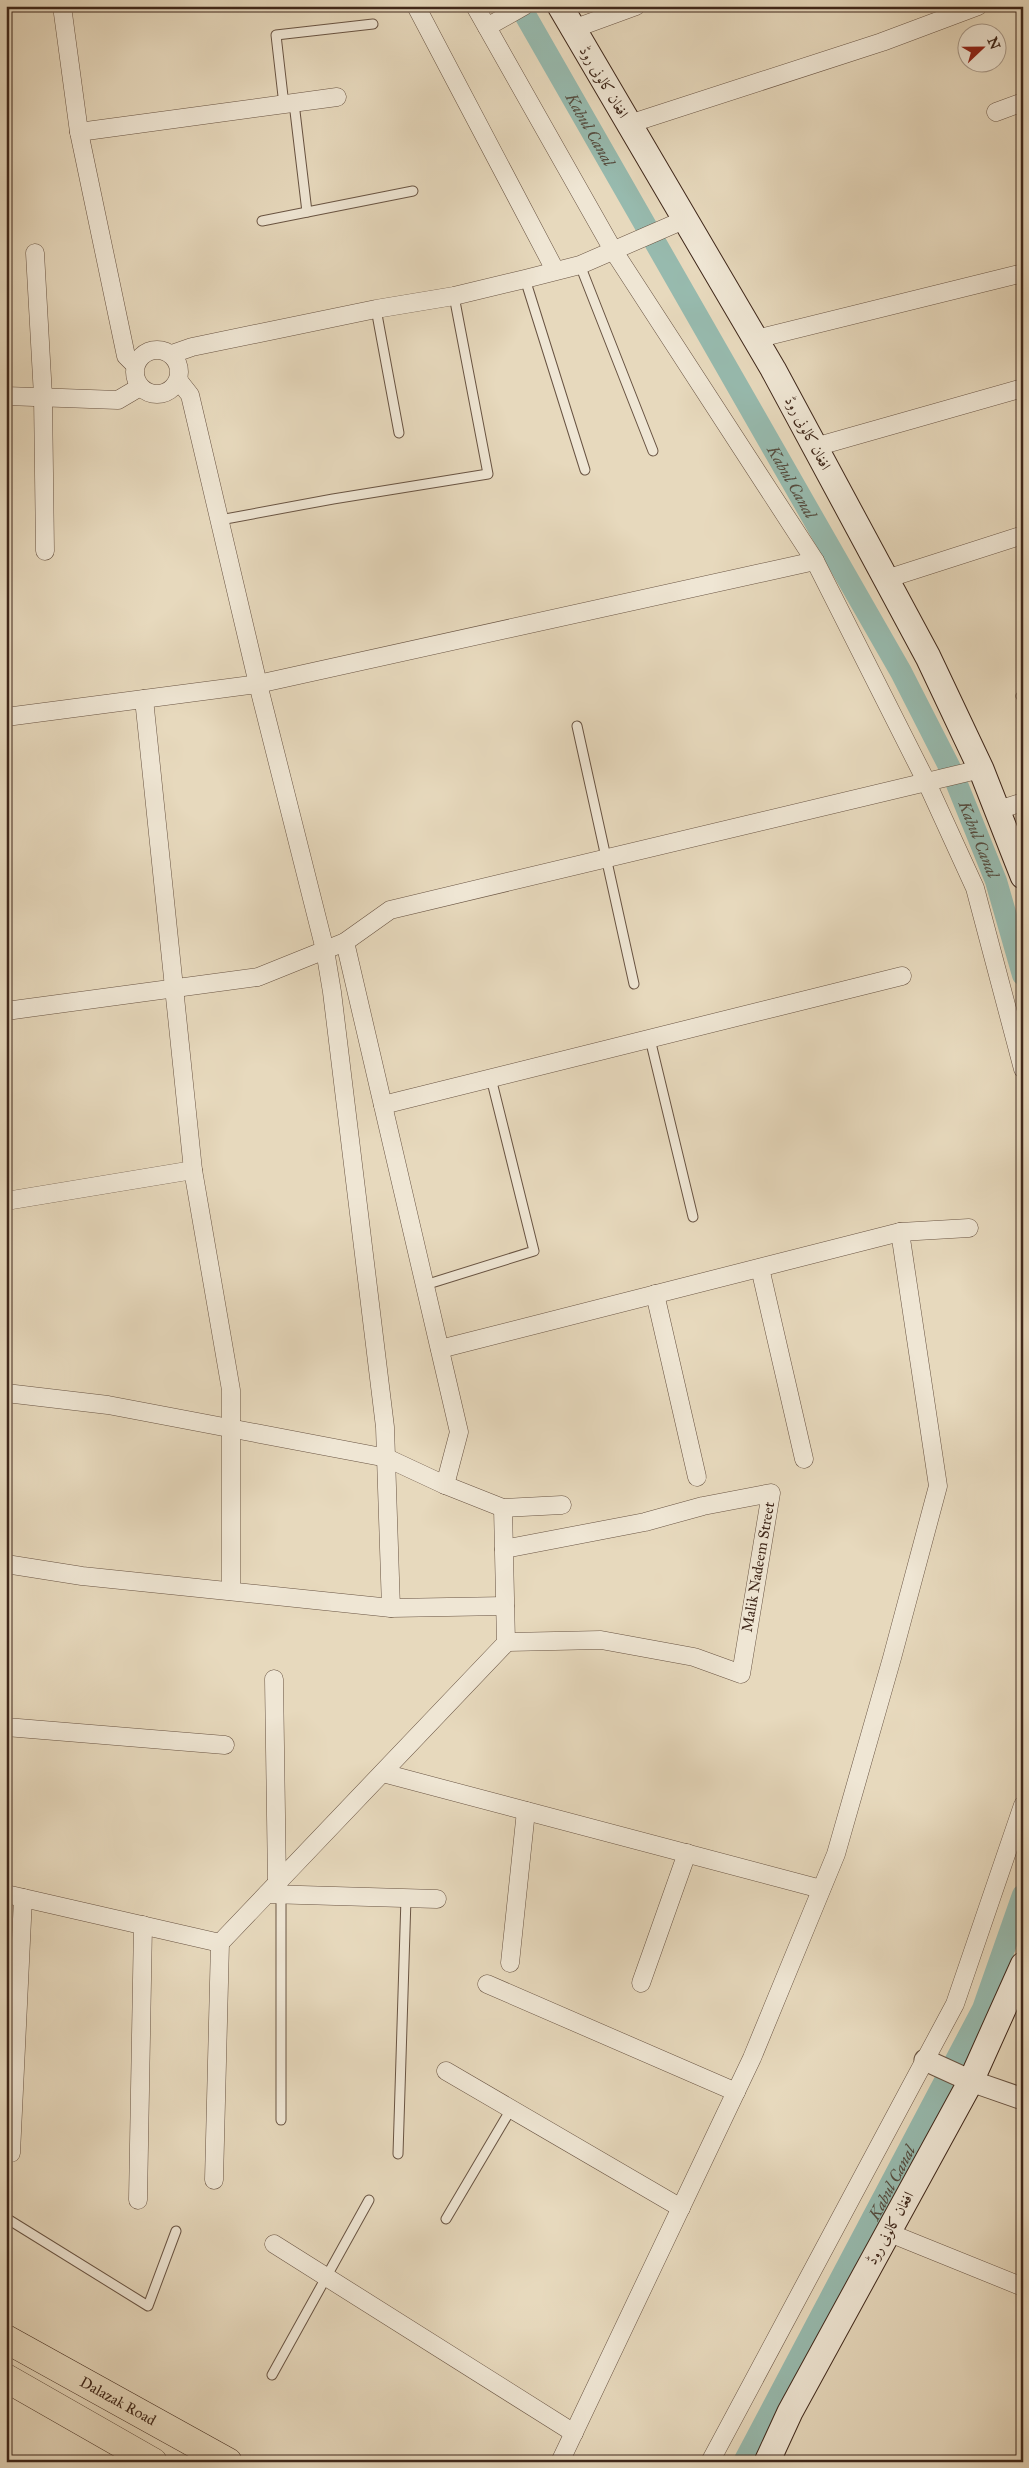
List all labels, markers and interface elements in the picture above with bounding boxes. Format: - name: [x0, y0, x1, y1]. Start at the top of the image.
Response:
- north arrow: [956, 22, 1006, 72]
- text: N: [983, 35, 1004, 52]
- street label: افغان کالونی روڈ: [575, 43, 633, 121]
- water label: Kabul Canal: [561, 89, 619, 171]
- street label: افغان کالونی روڈ: [781, 393, 835, 473]
- water label: Kabul Canal: [763, 441, 821, 523]
- water label: Kabul Canal: [954, 797, 1003, 882]
- street label: Malik Nadeem Street: [738, 1500, 778, 1634]
- water label: Kabul Canal: [864, 2141, 920, 2224]
- street label: افغان کالونی روڈ: [863, 2188, 917, 2268]
- street label: Dalazak Road: [77, 2373, 160, 2430]

